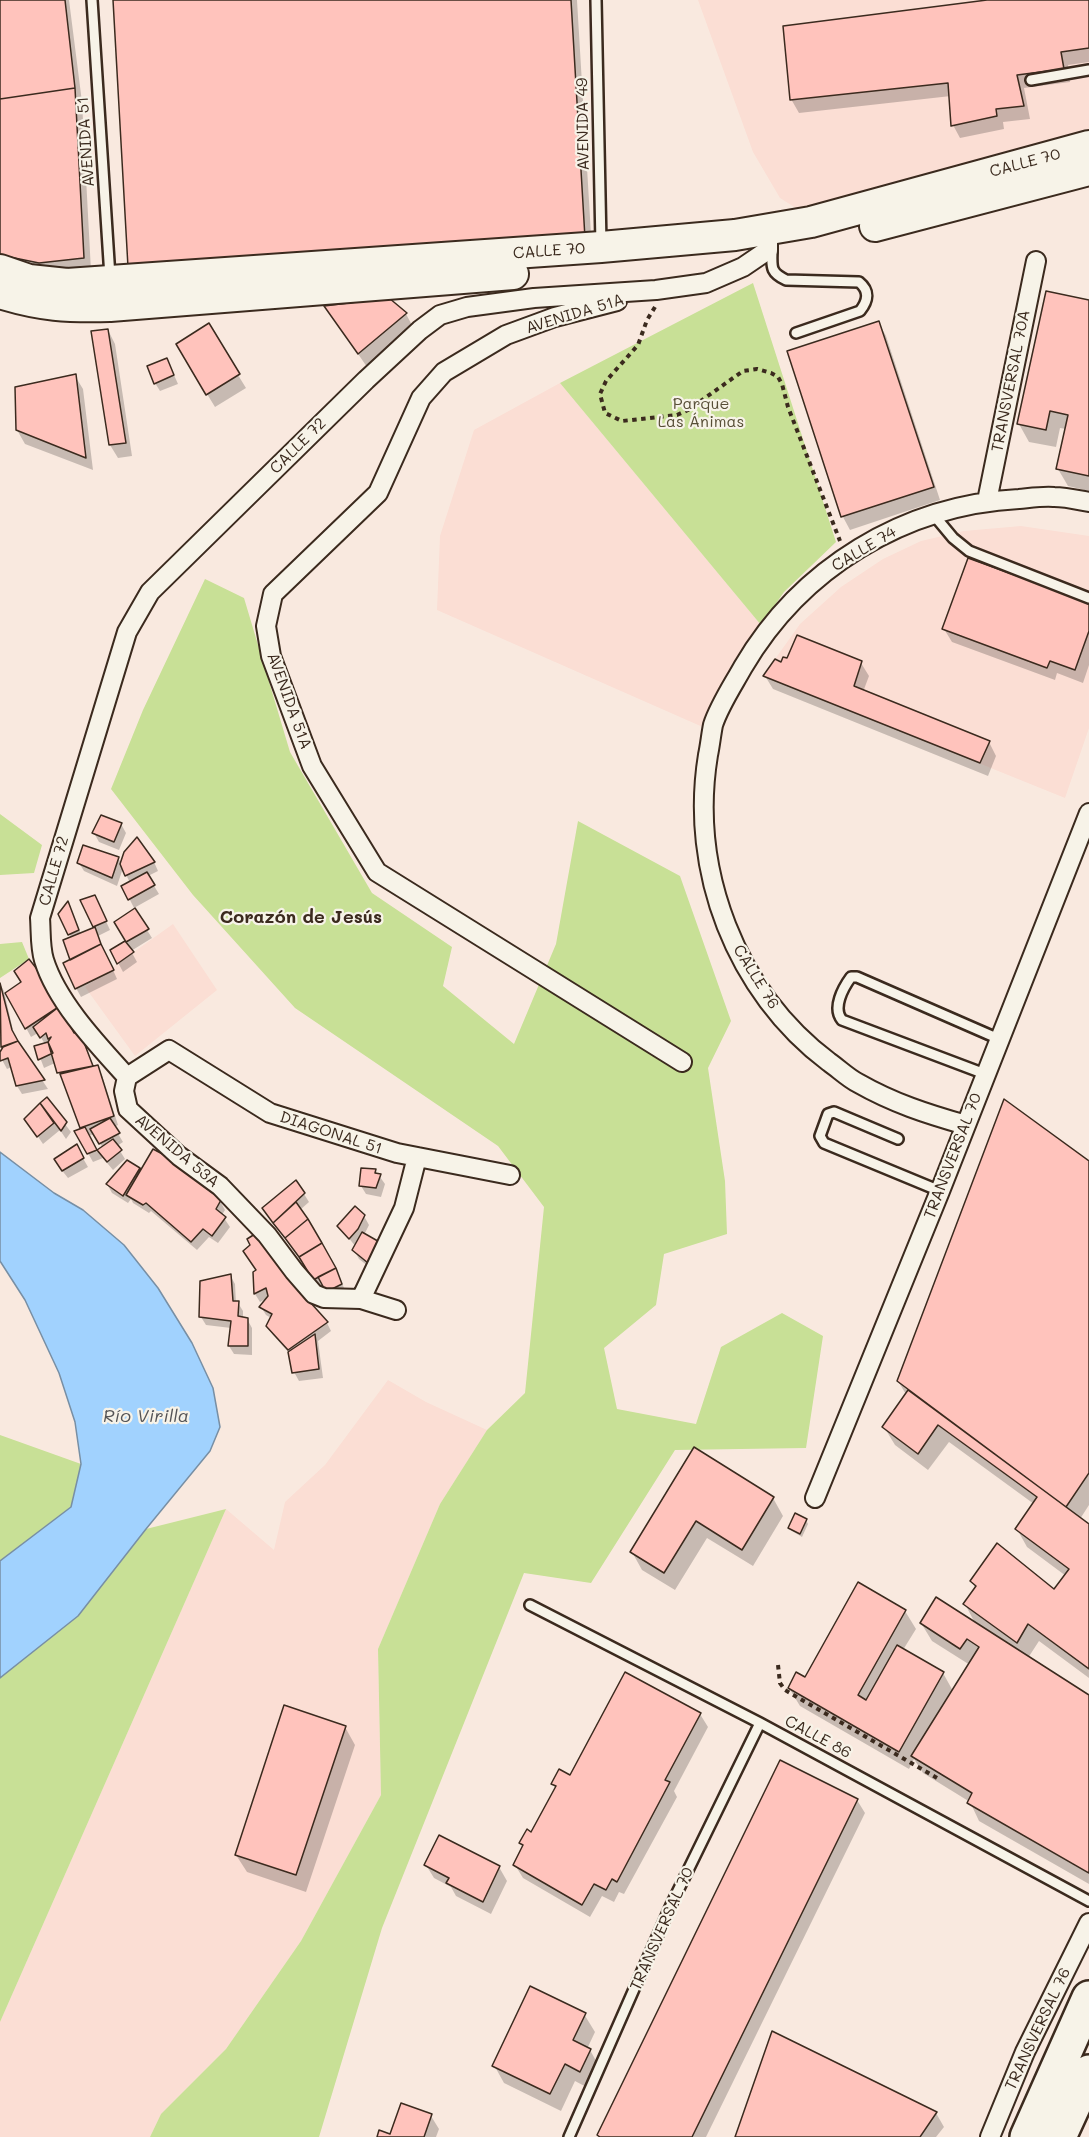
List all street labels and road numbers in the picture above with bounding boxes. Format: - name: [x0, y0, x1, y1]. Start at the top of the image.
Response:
- street label: AVENIDA 49: [573, 77, 593, 171]
- street label: AVENIDA 51: [73, 96, 99, 188]
- street label: CALLE 70: [988, 144, 1062, 182]
- street label: CALLE 70: [512, 239, 586, 263]
- street label: AVENIDA 51A: [524, 290, 626, 338]
- street label: TRANSVERSAL 70A: [988, 308, 1034, 454]
- street label: CALLE 72: [266, 414, 330, 478]
- street label: CALLE 74: [828, 522, 900, 576]
- street label: AVENIDA 51A: [263, 650, 315, 752]
- street label: CALLE 72: [35, 834, 73, 908]
- street label: CALLE 76: [729, 941, 783, 1013]
- street label: TRANSVERSAL 70: [920, 1090, 986, 1222]
- street label: DIAGONAL 51: [277, 1107, 385, 1159]
- street label: AVENIDA 53A: [131, 1110, 223, 1192]
- street label: CALLE 86: [781, 1711, 855, 1763]
- street label: TRANSVERSAL 70: [626, 1864, 698, 1994]
- street label: TRANSVERSAL 76: [1001, 1965, 1075, 2093]

